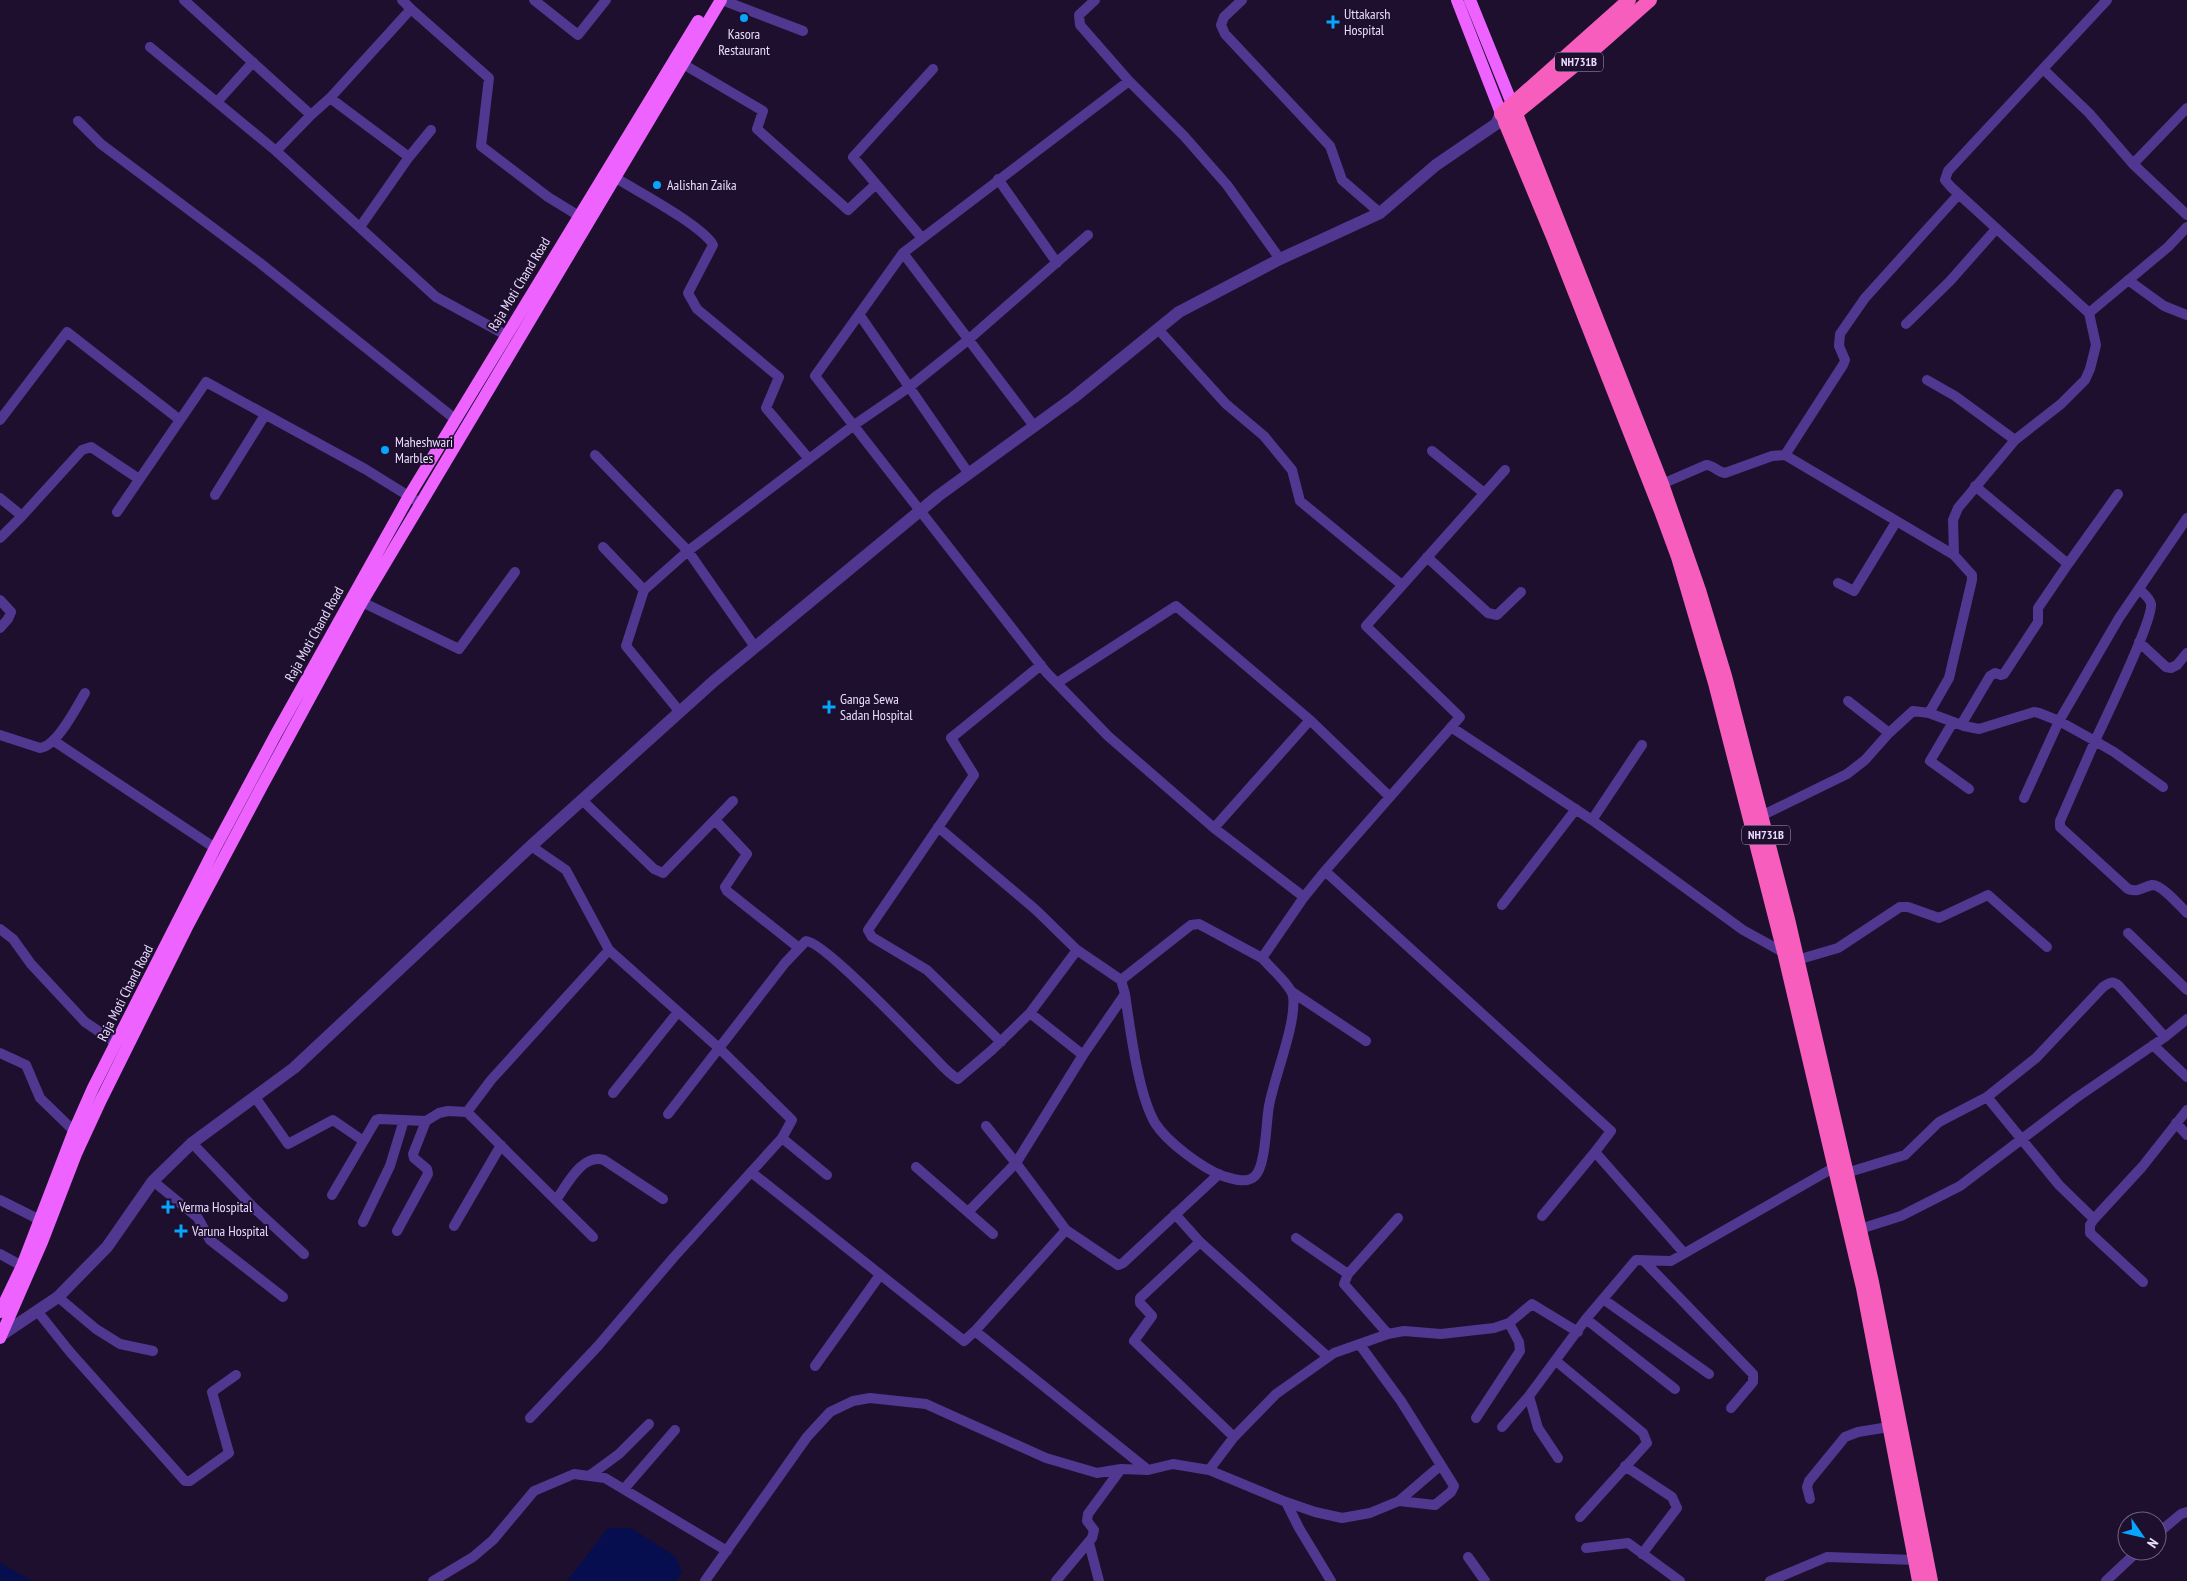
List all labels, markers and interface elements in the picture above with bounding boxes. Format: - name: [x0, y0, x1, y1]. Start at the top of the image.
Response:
- place label: Uttakarsh Hospital: [1344, 5, 1390, 39]
- marker: Kasora Restaurant: [738, 12, 750, 24]
- marker: Uttakarsh Hospital: [1326, 15, 1340, 29]
- place label: Kasora Restaurant: [718, 25, 770, 59]
- road number: NH731B: [1555, 52, 1603, 72]
- place label: Aalishan Zaika: [667, 176, 737, 194]
- marker: Aalishan Zaika: [651, 179, 663, 191]
- street label: Raja Moti Chand Road: [484, 234, 554, 334]
- place label: Maheshwari Marbles: [395, 433, 453, 467]
- marker: Maheshwari Marbles: [379, 444, 391, 456]
- street label: Raja Moti Chand Road: [280, 583, 348, 685]
- place label: Ganga Sewa Sadan Hospital: [840, 690, 913, 724]
- marker: Ganga Sewa Sadan Hospital: [822, 700, 836, 714]
- road number: NH731B: [1742, 826, 1790, 844]
- street label: Raja Moti Chand Road: [93, 942, 157, 1044]
- place label: Verma Hospital: [178, 1198, 253, 1216]
- marker: Verma Hospital: [161, 1200, 175, 1214]
- place label: Varuna Hospital: [191, 1222, 269, 1240]
- marker: Varuna Hospital: [174, 1224, 188, 1238]
- north arrow: [2117, 1511, 2167, 1561]
- text: N: [2143, 1535, 2162, 1551]

